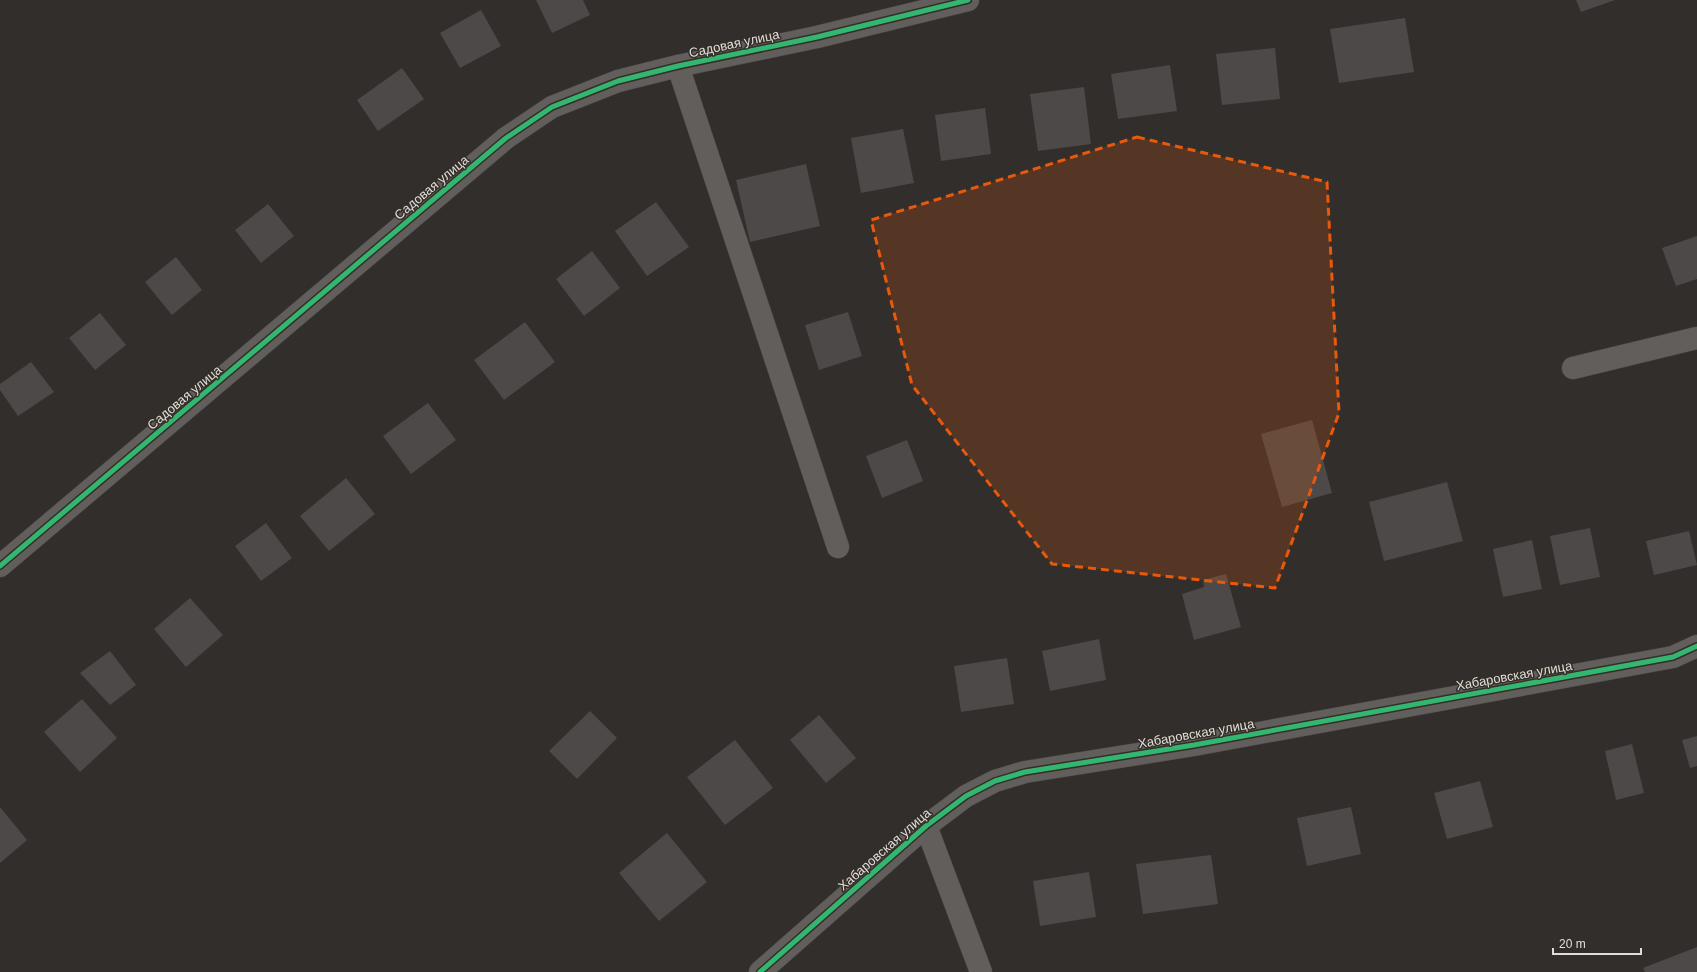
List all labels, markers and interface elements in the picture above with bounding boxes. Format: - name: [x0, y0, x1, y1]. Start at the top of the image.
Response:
- street label: Садовая улица: [688, 26, 781, 60]
- street label: Садовая улица: [391, 152, 472, 223]
- street label: Садовая улица: [144, 362, 225, 433]
- street label: Хабаровская улица: [1455, 658, 1574, 693]
- street label: Хабаровская улица: [1137, 716, 1256, 751]
- street label: Хабаровская улица: [835, 805, 934, 894]
- scale bar: [1553, 930, 1641, 956]
- text: 20 m: [1559, 937, 1586, 951]

